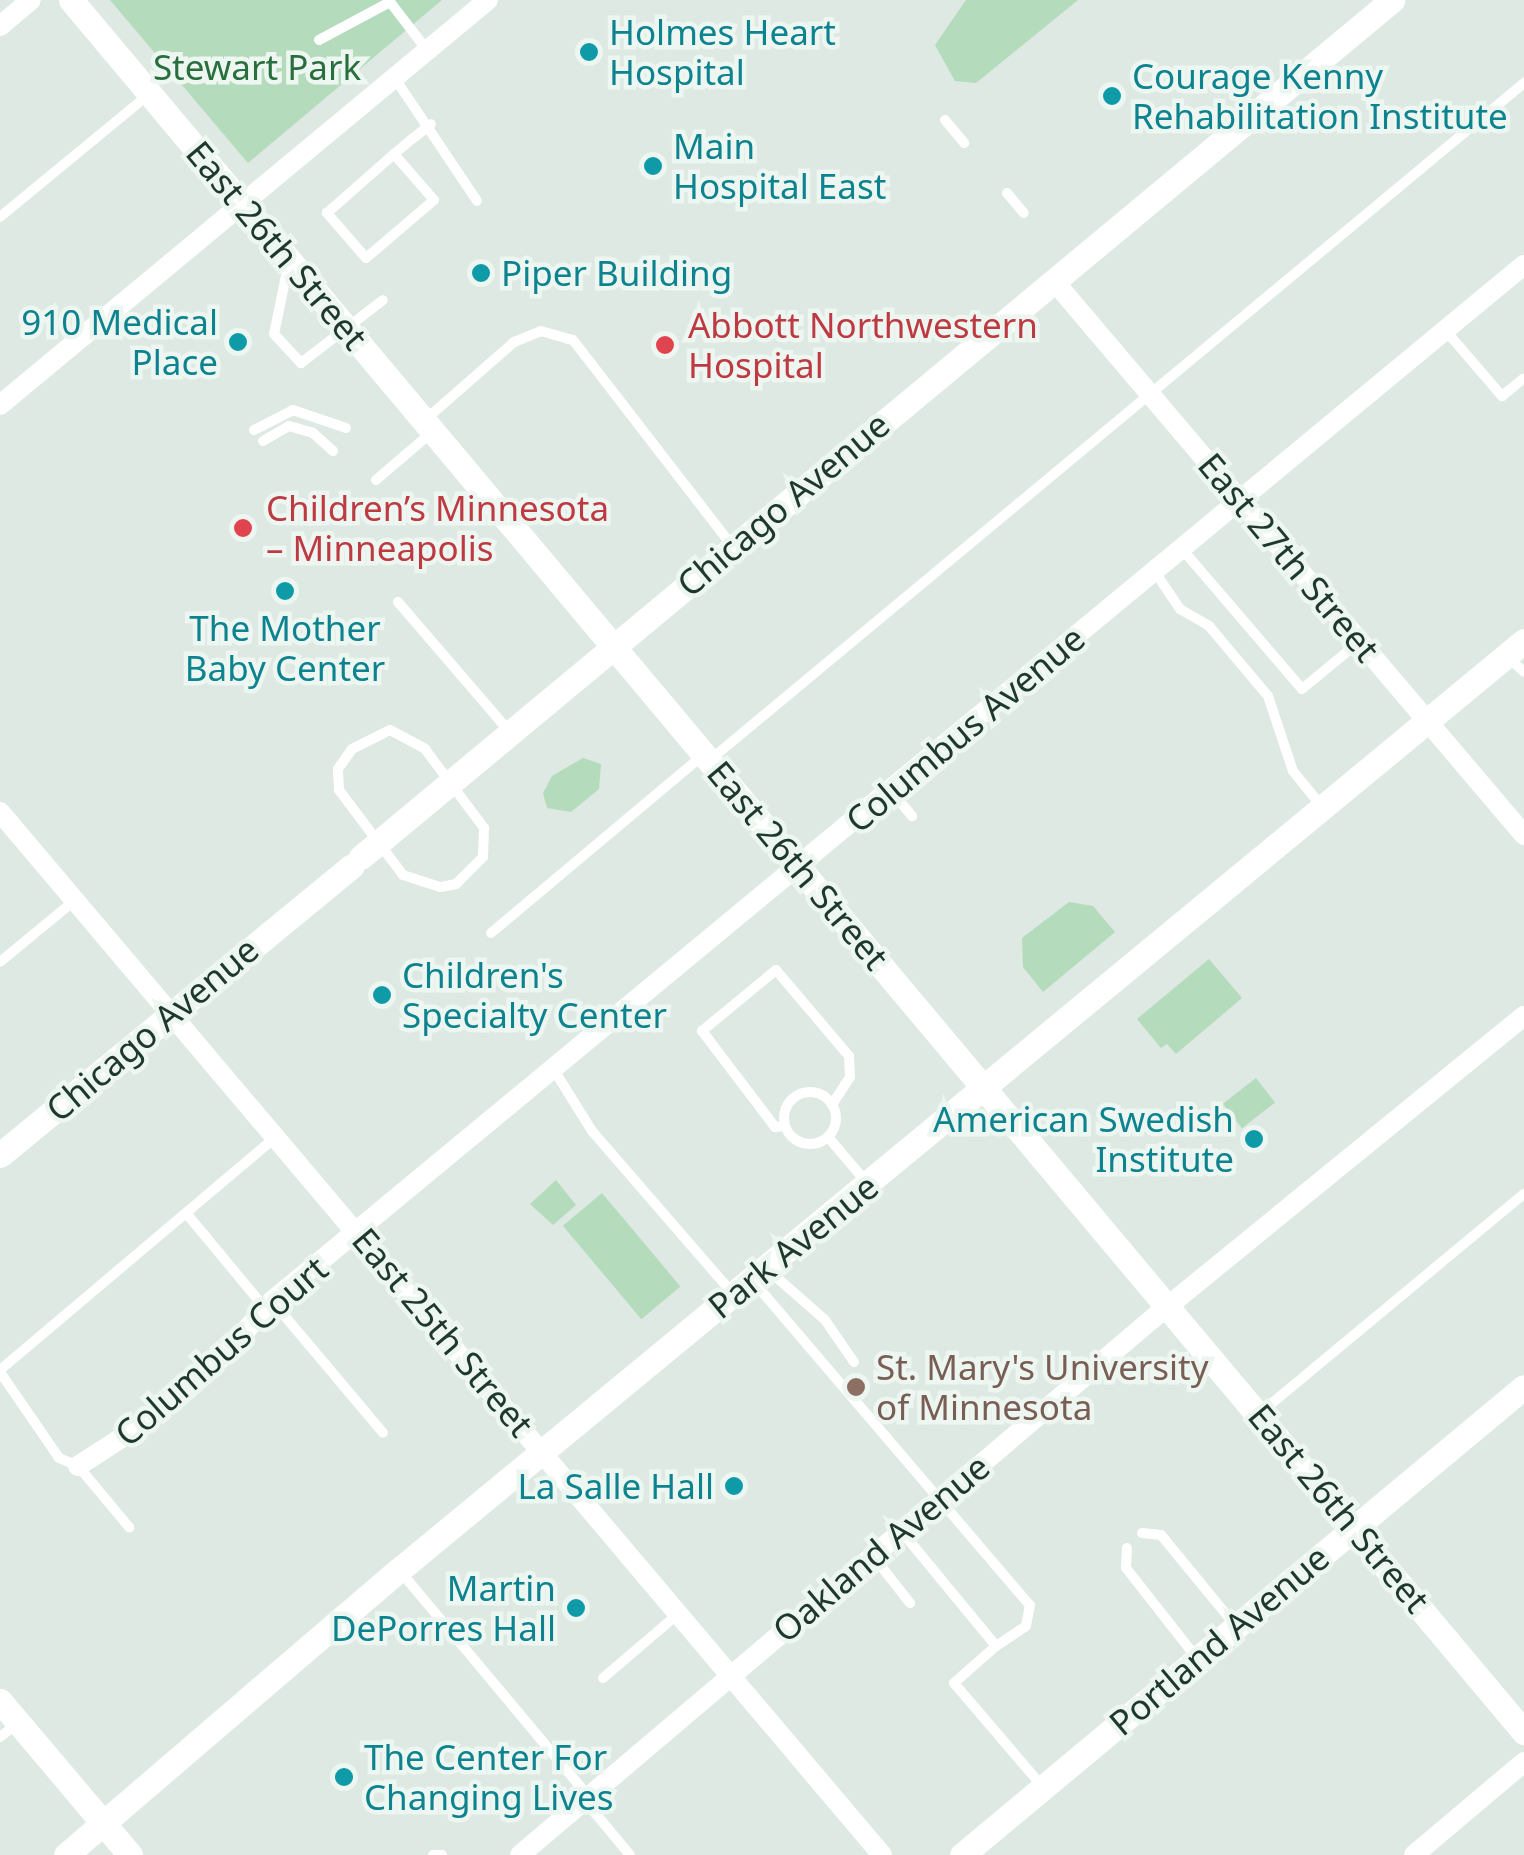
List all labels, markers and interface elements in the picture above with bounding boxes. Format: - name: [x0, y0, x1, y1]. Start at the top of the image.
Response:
- place label: Holmes Heart Hospital: [609, 11, 836, 93]
- marker: Holmes Heart Hospital: [578, 41, 600, 63]
- park label: Stewart Park: [153, 46, 361, 88]
- place label: Courage Kenny Rehabilitation Institute: [1132, 55, 1508, 137]
- marker: Courage Kenny Rehabilitation Institute: [1101, 85, 1123, 107]
- place label: Main Hospital East: [673, 125, 886, 207]
- street label: East 26th Street: [178, 132, 376, 358]
- marker: Main Hospital East: [642, 155, 664, 177]
- place label: Piper Building: [501, 252, 732, 294]
- marker: Piper Building: [470, 262, 492, 284]
- place label: 910 Medical Place: [21, 301, 218, 383]
- place label: Abbott Northwestern Hospital: [688, 304, 1038, 386]
- marker: 910 Medical Place: [227, 331, 249, 353]
- marker: Abbott Northwestern Hospital: [652, 332, 678, 358]
- street label: Chicago Avenue: [668, 403, 898, 605]
- street label: East 27th Street: [1190, 444, 1388, 670]
- place label: Children’s Minnesota – Minneapolis: [266, 487, 609, 569]
- marker: Children’s Minnesota – Minneapolis: [230, 515, 256, 541]
- marker: The Mother Baby Center: [274, 580, 296, 602]
- place label: The Mother Baby Center: [185, 607, 385, 689]
- street label: Columbus Avenue: [837, 617, 1093, 841]
- street label: East 26th Street: [699, 752, 897, 978]
- street label: Chicago Avenue: [37, 928, 267, 1130]
- place label: Children's Specialty Center: [402, 954, 667, 1036]
- marker: Children's Specialty Center: [371, 984, 393, 1006]
- place label: American Swedish Institute: [933, 1098, 1234, 1180]
- marker: American Swedish Institute: [1243, 1128, 1265, 1150]
- street label: Park Avenue: [700, 1165, 886, 1327]
- street label: East 25th Street: [344, 1219, 542, 1445]
- street label: Columbus Court: [106, 1247, 336, 1455]
- place label: St. Mary's University of Minnesota: [876, 1346, 1209, 1428]
- marker: St. Mary's University of Minnesota: [845, 1376, 867, 1398]
- street label: East 26th Street: [1240, 1395, 1438, 1621]
- street label: Oakland Avenue: [764, 1445, 998, 1651]
- place label: La Salle Hall: [518, 1465, 714, 1507]
- marker: La Salle Hall: [723, 1475, 745, 1497]
- street label: Portland Avenue: [1101, 1536, 1337, 1744]
- place label: Martin DePorres Hall: [331, 1567, 556, 1649]
- marker: Martin DePorres Hall: [565, 1597, 587, 1619]
- place label: The Center For Changing Lives: [364, 1736, 613, 1818]
- marker: The Center For Changing Lives: [333, 1766, 355, 1788]

